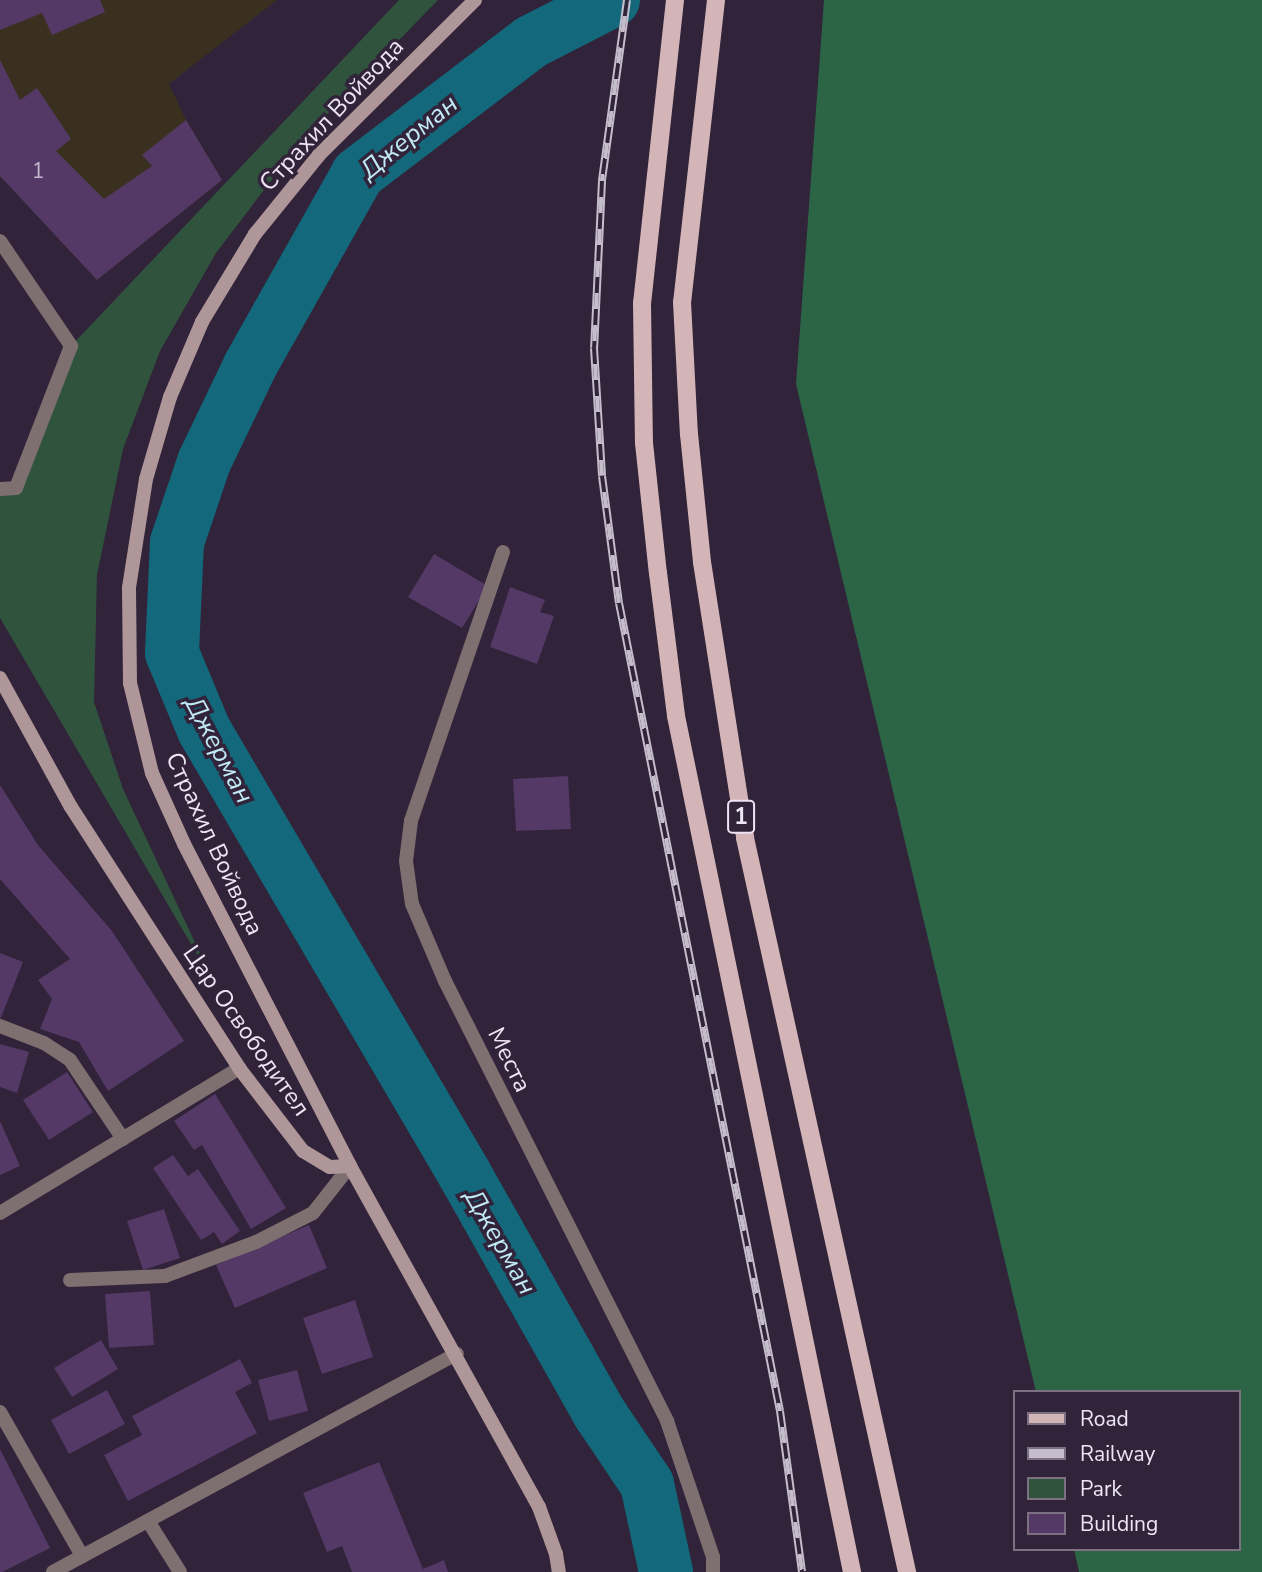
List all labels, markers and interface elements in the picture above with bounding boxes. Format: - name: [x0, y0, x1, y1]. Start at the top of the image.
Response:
- street label: Страхил Войвода: [254, 33, 410, 197]
- water label: Джерман: [354, 88, 464, 186]
- house number: 1: [32, 158, 44, 184]
- water label: Джерман: [178, 691, 260, 809]
- street label: Страхил Войвода: [159, 748, 269, 940]
- road number: 1: [727, 797, 755, 836]
- street label: Цар Освободител: [176, 940, 316, 1122]
- street label: Места: [481, 1023, 537, 1097]
- water label: Джерман: [457, 1184, 543, 1300]
- legend: [1014, 1390, 1241, 1551]
- text: Road: [1080, 1405, 1129, 1433]
- text: Railway: [1080, 1440, 1155, 1468]
- text: Park: [1080, 1475, 1122, 1503]
- text: Building: [1080, 1510, 1158, 1538]

